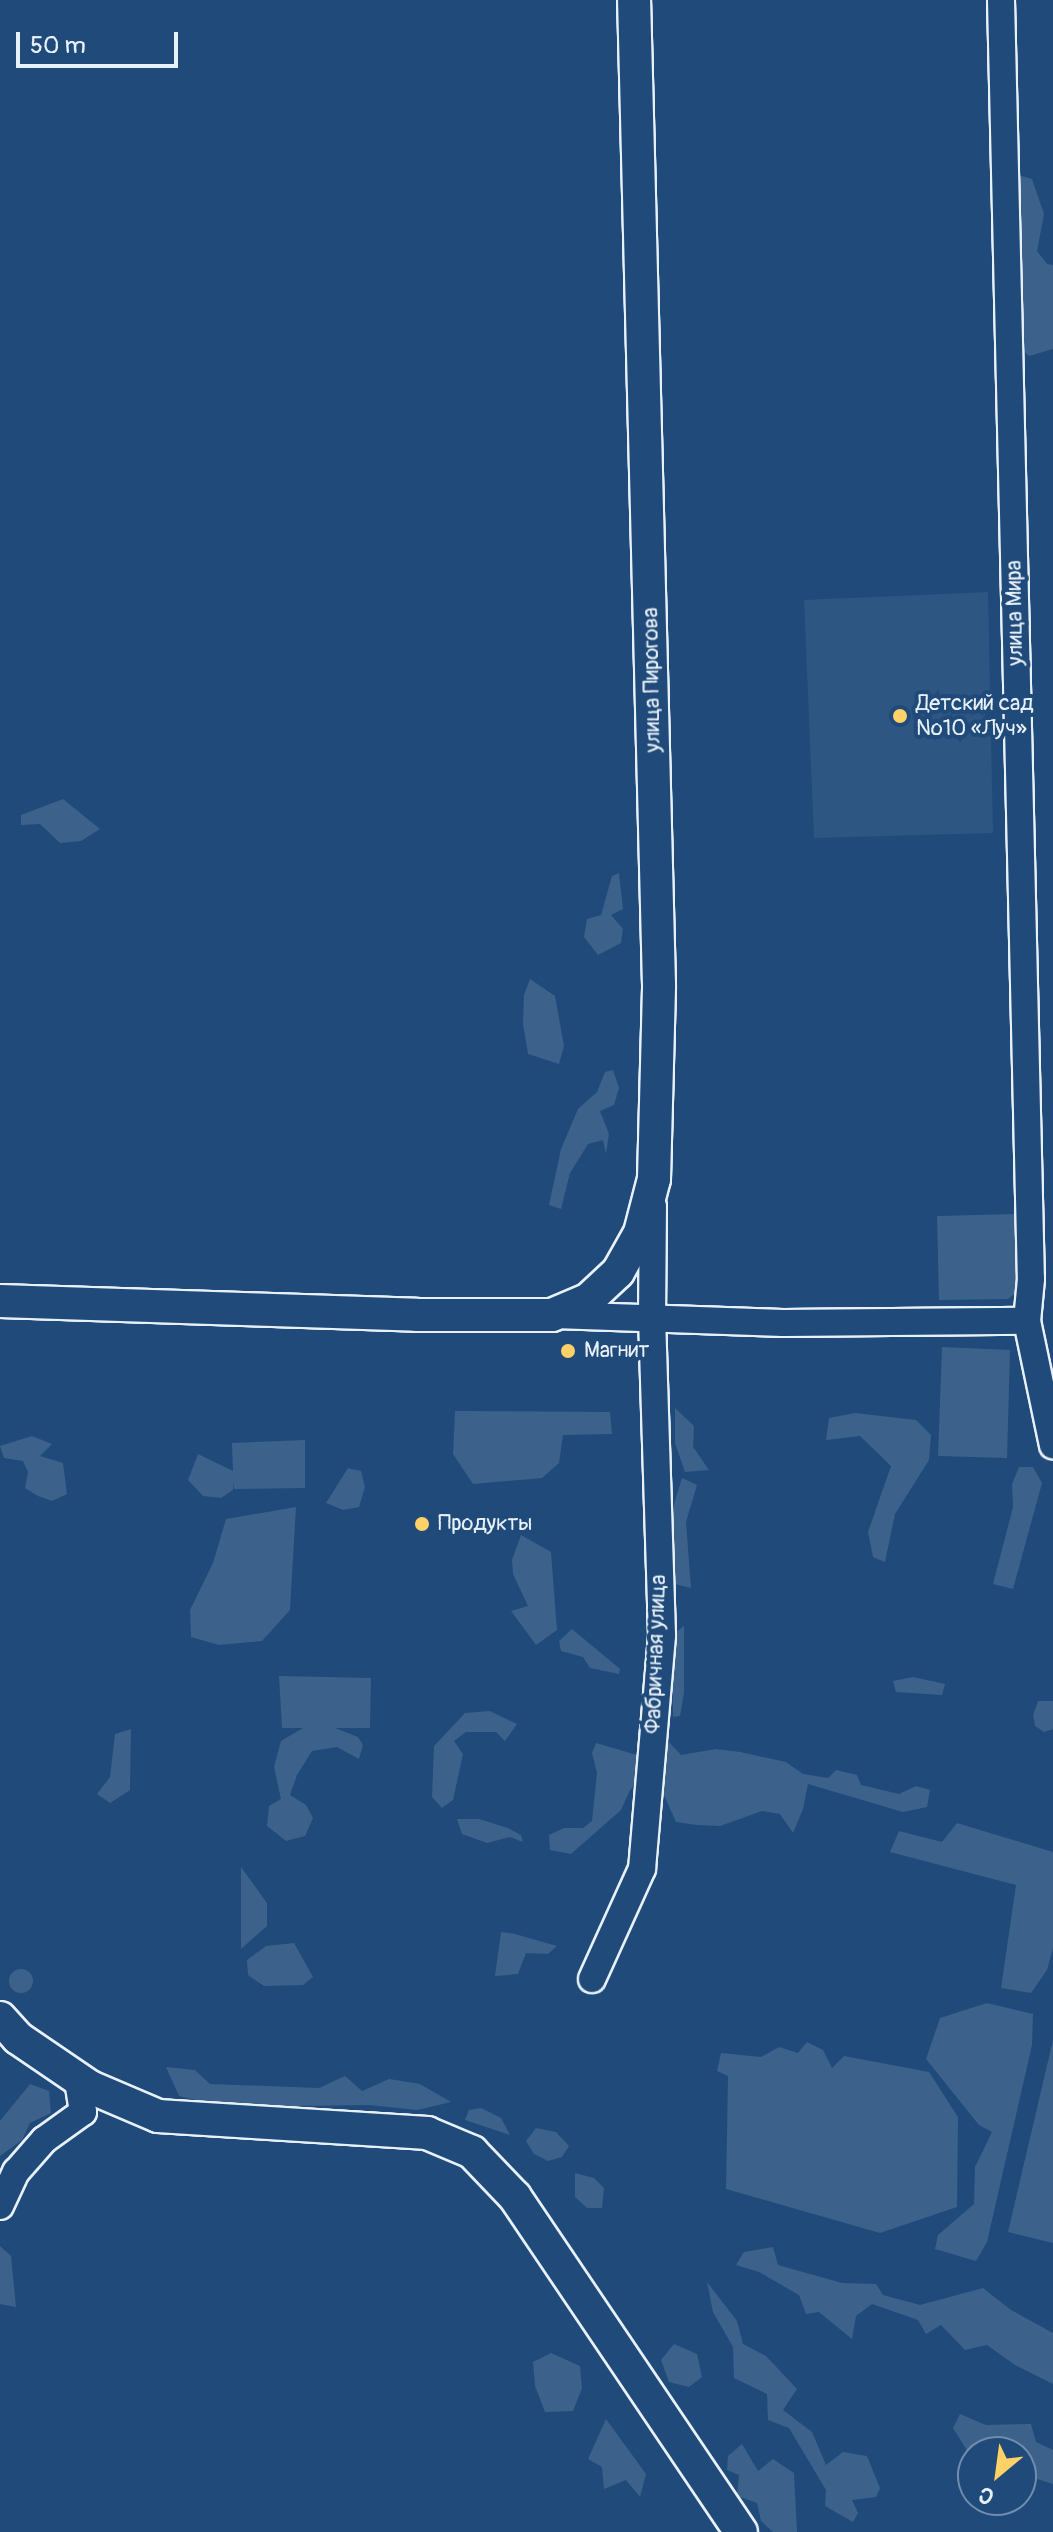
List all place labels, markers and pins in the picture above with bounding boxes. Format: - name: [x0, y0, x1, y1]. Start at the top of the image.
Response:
- place label: Детский сад №10 «Луч»: [916, 690, 1033, 742]
- marker: Детский сад №10 «Луч»: [891, 707, 909, 725]
- place label: Магнит: [584, 1338, 649, 1364]
- marker: Магнит: [559, 1342, 577, 1360]
- place label: Продукты: [438, 1511, 533, 1537]
- marker: Продукты: [413, 1515, 431, 1533]

